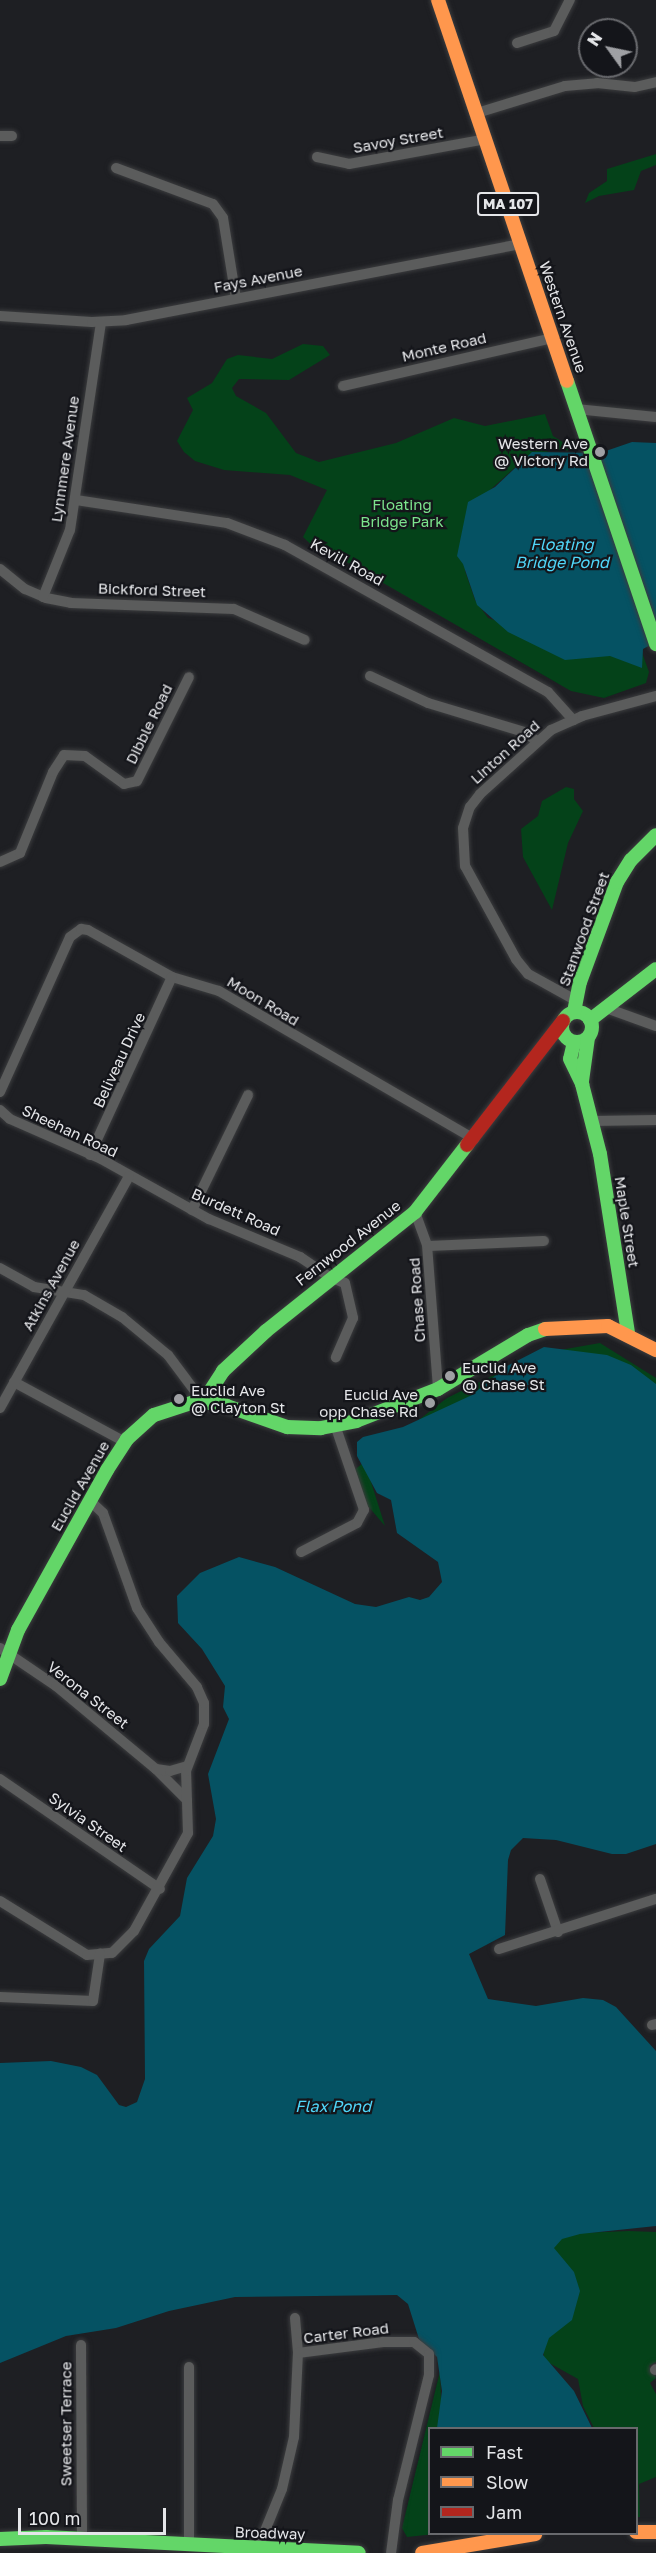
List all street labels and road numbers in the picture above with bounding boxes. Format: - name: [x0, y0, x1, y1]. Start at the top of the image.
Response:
- street label: Savoy Street: [352, 123, 444, 157]
- road number: MA 107: [476, 193, 540, 215]
- street label: Western Avenue: [535, 259, 591, 375]
- street label: Fays Avenue: [212, 262, 304, 296]
- street label: Monte Road: [400, 329, 488, 365]
- street label: Lynnmere Avenue: [47, 395, 83, 523]
- street label: Kevill Road: [307, 535, 387, 589]
- street label: Bickford Street: [98, 579, 206, 601]
- street label: Dibble Road: [122, 681, 176, 767]
- street label: Linton Road: [467, 716, 543, 788]
- street label: Stanwood Street: [555, 869, 613, 989]
- street label: Moon Road: [224, 973, 302, 1029]
- street label: Beliveau Drive: [89, 1010, 149, 1110]
- street label: Sheehan Road: [19, 1101, 121, 1161]
- street label: Maple Street: [611, 1175, 643, 1269]
- street label: Burdett Road: [189, 1184, 283, 1240]
- street label: Fernwood Avenue: [292, 1196, 404, 1290]
- street label: Atkins Avenue: [18, 1236, 84, 1334]
- street label: Chase Road: [405, 1257, 429, 1343]
- street label: Euclid Avenue: [47, 1438, 113, 1534]
- street label: Verona Street: [44, 1658, 132, 1732]
- street label: Sylvia Street: [45, 1788, 131, 1856]
- street label: Carter Road: [302, 2319, 390, 2347]
- street label: Sweetser Terrace: [57, 2362, 75, 2486]
- street label: Broadway: [234, 2523, 306, 2543]

